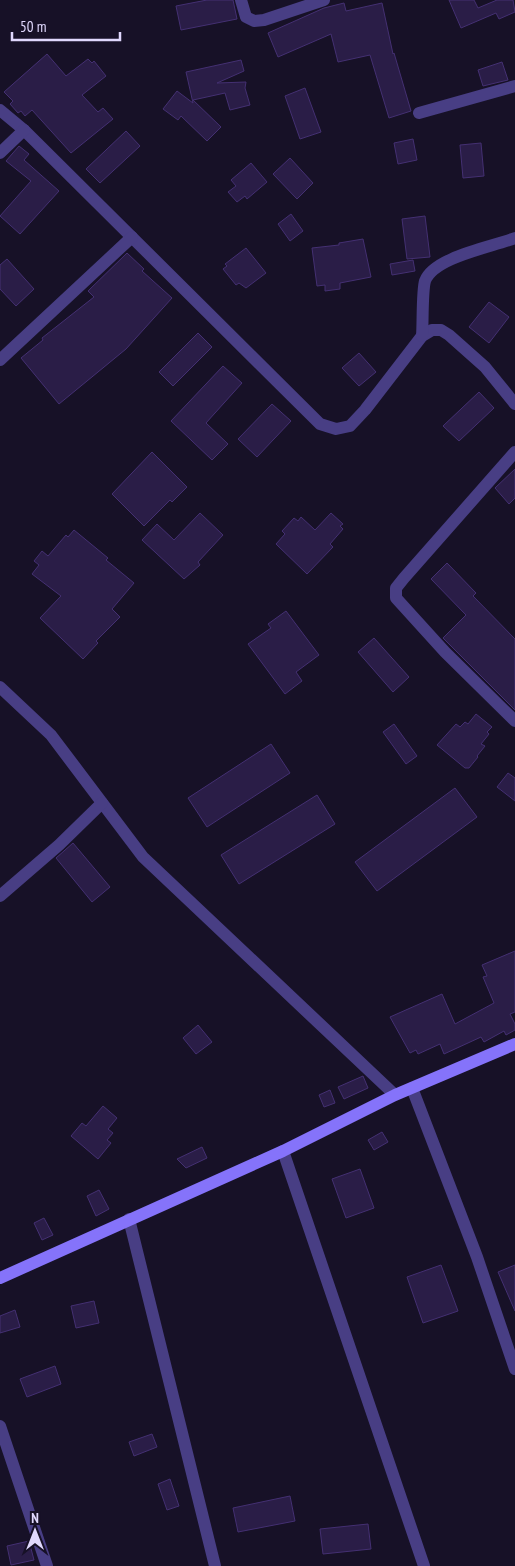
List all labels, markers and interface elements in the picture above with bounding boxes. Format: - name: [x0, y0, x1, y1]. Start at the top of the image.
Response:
- scale bar: [12, 10, 120, 42]
- text: 50 m: [20, 17, 46, 36]
- north arrow: [10, 1506, 60, 1556]
- text: N: [31, 1509, 39, 1527]

